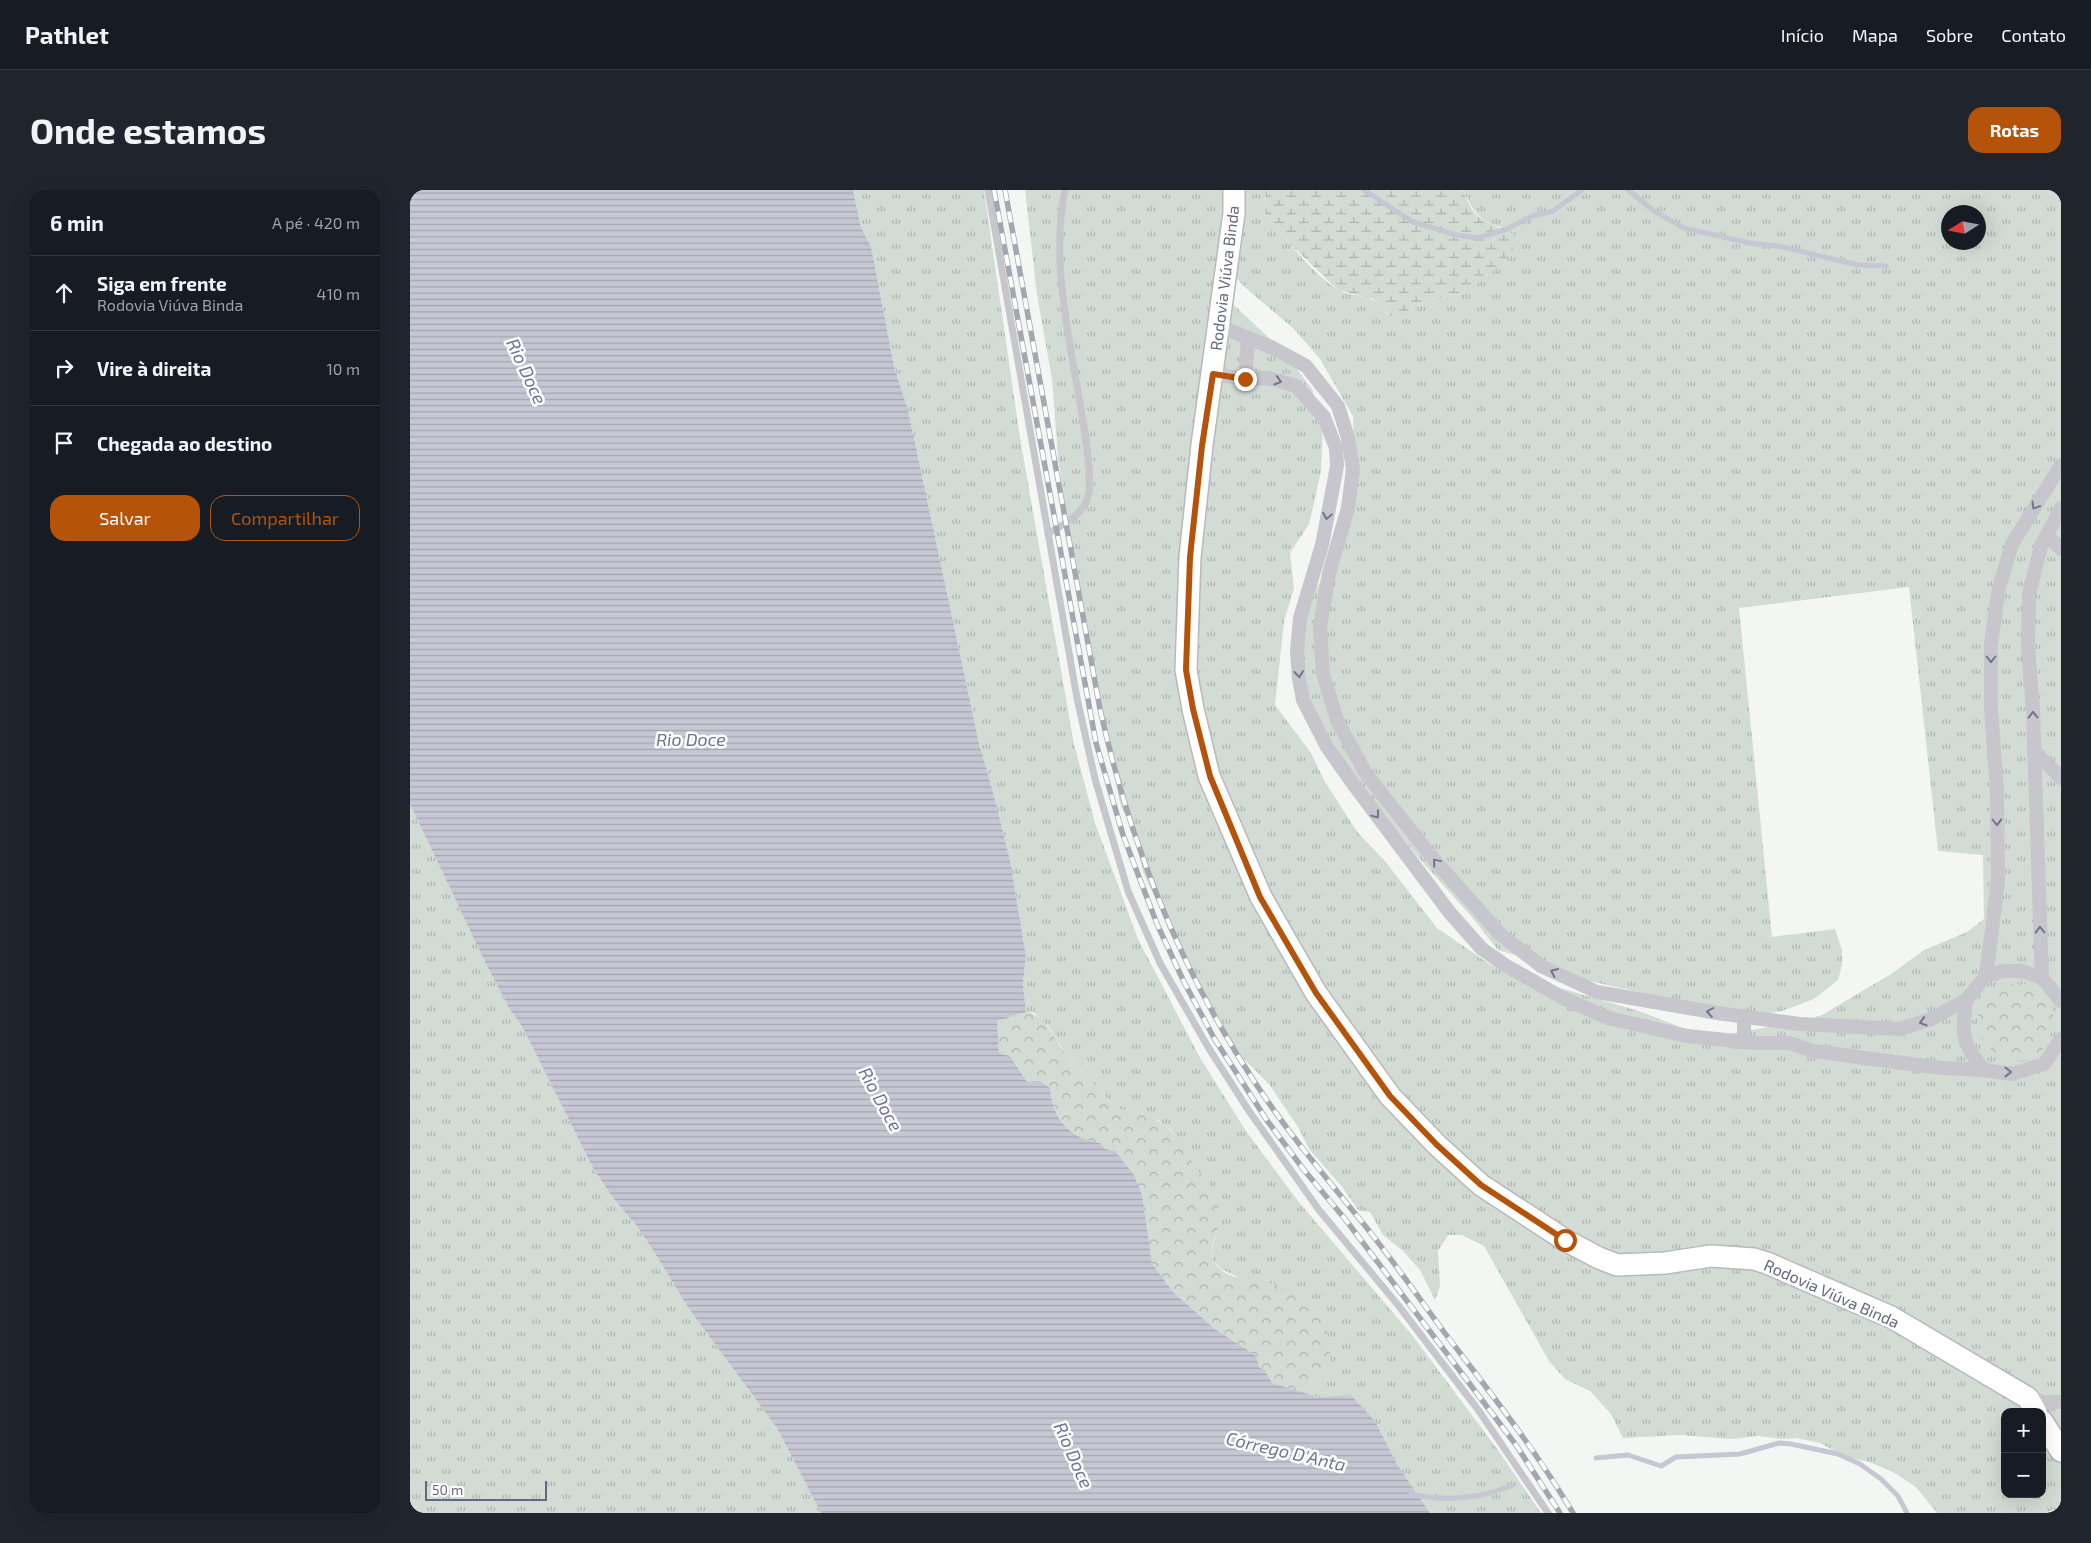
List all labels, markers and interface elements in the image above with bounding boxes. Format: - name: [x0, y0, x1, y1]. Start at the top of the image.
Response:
- text: Pathlet: [25, 20, 109, 49]
- text: Início: [1781, 24, 1824, 46]
- text: Mapa: [1852, 24, 1898, 46]
- text: Sobre: [1926, 24, 1973, 46]
- text: Contato: [2001, 24, 2066, 46]
- button: Rotas: [1968, 107, 2061, 153]
- text: Onde estamos: [30, 109, 266, 151]
- street label: Rodovia Viúva Binda: [1206, 204, 1242, 352]
- north arrow: [1941, 205, 1986, 250]
- text: 6 min: [50, 210, 104, 235]
- text: A pé · 420 m: [272, 213, 360, 232]
- text: Siga em frente: [97, 272, 227, 295]
- icon: ahead: [50, 279, 78, 307]
- text: 410 m: [317, 284, 360, 303]
- text: Rodovia Viúva Binda: [97, 295, 243, 314]
- water label: Rio Doce: [502, 335, 552, 408]
- icon: right: [50, 354, 78, 382]
- text: Vire à direita: [97, 357, 211, 380]
- text: 10 m: [326, 359, 360, 378]
- route end: [1234, 368, 1257, 391]
- one-way arrow: [1273, 375, 1282, 385]
- icon: arrive: [50, 429, 78, 457]
- text: Chegada ao destino: [97, 432, 272, 455]
- button: Salvar: [50, 495, 200, 541]
- button: Compartilhar: [210, 495, 360, 541]
- one-way arrow: [2032, 500, 2041, 509]
- one-way arrow: [1323, 511, 1333, 520]
- one-way arrow: [1986, 656, 1996, 663]
- one-way arrow: [1293, 671, 1304, 679]
- one-way arrow: [2028, 710, 2038, 718]
- water label: Rio Doce: [656, 728, 726, 750]
- one-way arrow: [1370, 809, 1379, 819]
- one-way arrow: [1992, 818, 2002, 826]
- one-way arrow: [1433, 859, 1441, 868]
- one-way arrow: [2035, 925, 2046, 933]
- one-way arrow: [1550, 967, 1559, 978]
- one-way arrow: [1706, 1007, 1714, 1017]
- one-way arrow: [1919, 1016, 1928, 1026]
- water label: Rio Doce: [854, 1063, 908, 1135]
- one-way arrow: [2005, 1067, 2013, 1077]
- route start: [1554, 1229, 1577, 1252]
- street label: Rodovia Viúva Binda: [1761, 1255, 1903, 1331]
- map controls: [2001, 1408, 2046, 1498]
- button: +: [2001, 1408, 2046, 1453]
- water label: Rio Doce: [1050, 1419, 1098, 1492]
- water label: Córrego D'Anta: [1224, 1427, 1348, 1475]
- button: −: [2001, 1453, 2046, 1498]
- scale bar: [425, 1478, 548, 1501]
- text: 50 m: [432, 1481, 463, 1498]

